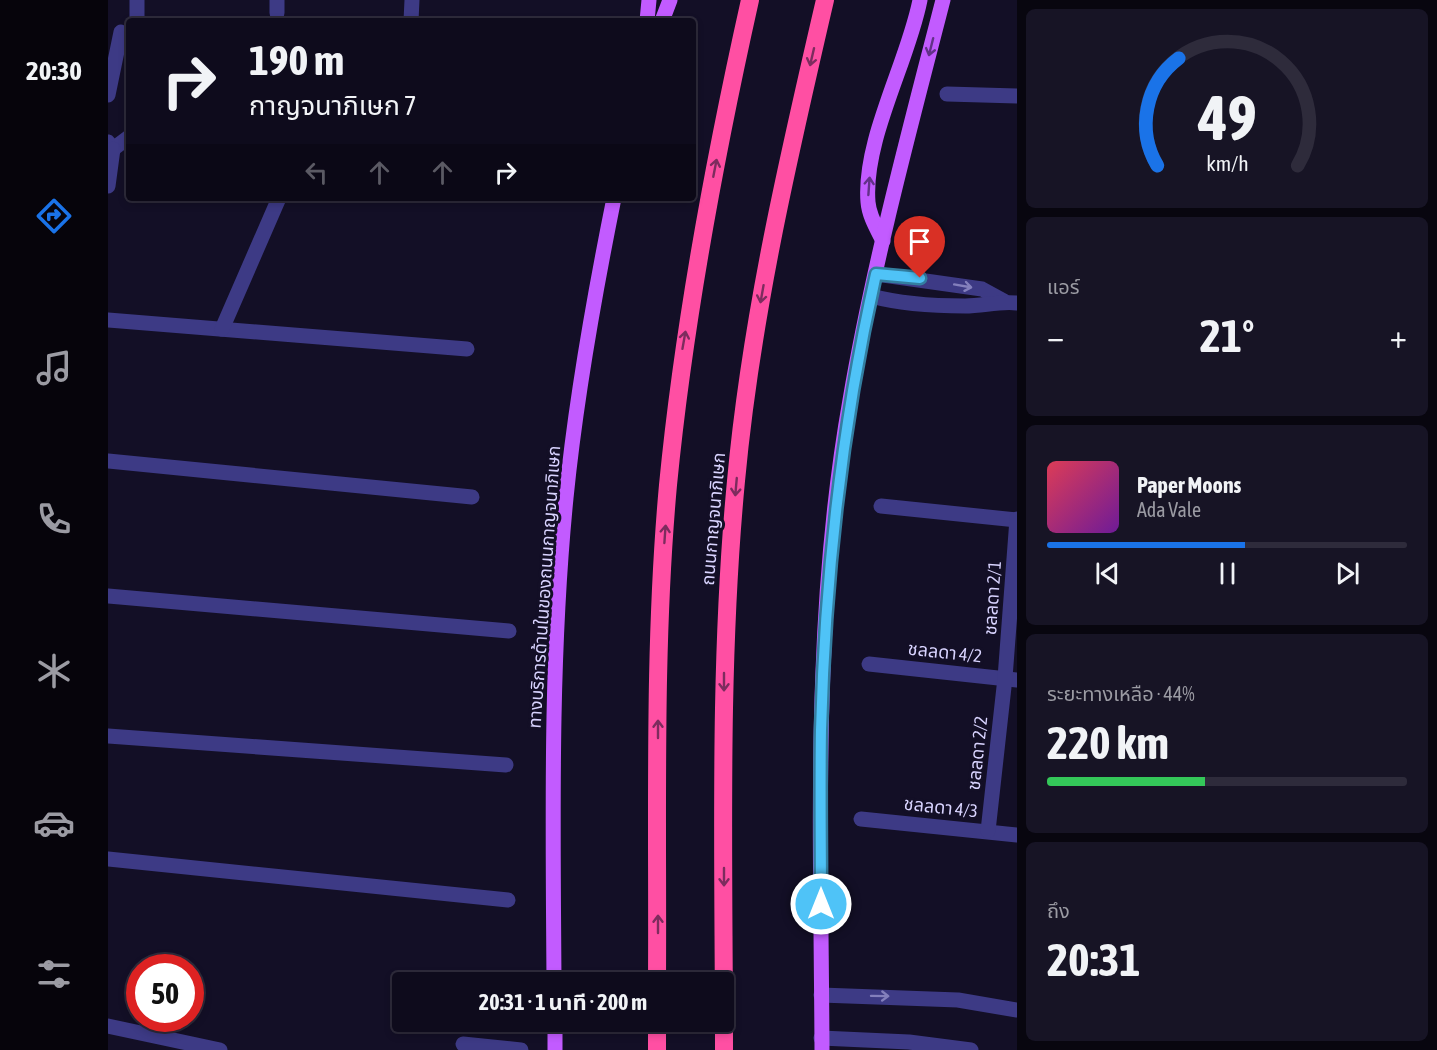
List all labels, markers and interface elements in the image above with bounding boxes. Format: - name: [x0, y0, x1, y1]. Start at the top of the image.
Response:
- text: 190 m: [249, 36, 344, 84]
- one-way arrow: [924, 37, 936, 56]
- icon: right: [150, 42, 228, 120]
- one-way arrow: [805, 47, 817, 66]
- text: 20:30: [26, 55, 82, 86]
- text: 49: [1197, 82, 1256, 153]
- text: กาญจนาภิเษก 7: [249, 90, 416, 121]
- text: km/h: [1206, 151, 1248, 176]
- icon: left: [300, 156, 333, 189]
- icon: ahead: [363, 156, 396, 189]
- icon: ahead: [426, 156, 459, 189]
- icon: right: [489, 156, 522, 189]
- one-way arrow: [710, 159, 721, 179]
- one-way arrow: [864, 176, 875, 196]
- icon: directions: [33, 195, 75, 237]
- pin: [894, 216, 945, 278]
- icon: arrive: [903, 225, 936, 258]
- text: แอร์: [1047, 275, 1079, 298]
- one-way arrow: [953, 281, 973, 292]
- one-way arrow: [756, 284, 767, 304]
- text: 21°: [1200, 310, 1254, 362]
- text: −: [1047, 317, 1064, 355]
- text: +: [1390, 317, 1407, 355]
- one-way arrow: [679, 331, 690, 351]
- icon: music: [33, 347, 75, 389]
- street label: ทางบริการด้านในของถนนกาญจนาภิเษก: [524, 445, 564, 729]
- street label: ถนนกาญจนาภิเษก: [697, 452, 729, 586]
- text: Paper Moons: [1137, 472, 1241, 498]
- one-way arrow: [730, 477, 741, 497]
- icon: phone: [33, 498, 75, 540]
- text: Ada Vale: [1137, 498, 1201, 521]
- one-way arrow: [660, 525, 671, 545]
- icon: previous: [1091, 557, 1124, 590]
- icon: pause: [1211, 557, 1244, 590]
- icon: next: [1331, 557, 1364, 590]
- street label: ชลลดา 2/1: [979, 560, 1005, 636]
- street label: ชลลดา 4/2: [907, 638, 983, 666]
- icon: climate: [33, 650, 75, 692]
- one-way arrow: [718, 671, 730, 691]
- text: ระยะทางเหลือ · 44%: [1047, 682, 1195, 705]
- street label: ชลลดา 2/2: [963, 715, 991, 791]
- text: 220 km: [1047, 717, 1169, 769]
- one-way arrow: [652, 720, 664, 740]
- street label: ชลลดา 4/3: [903, 793, 979, 821]
- icon: car: [33, 802, 75, 844]
- one-way arrow: [718, 866, 730, 886]
- position arrow: [789, 872, 853, 936]
- text: ถึง: [1047, 899, 1070, 922]
- one-way arrow: [652, 915, 664, 935]
- text: 20:31: [1047, 934, 1141, 986]
- icon: filters: [33, 953, 75, 995]
- speed limit sign: 50: [126, 954, 204, 1032]
- text: 20:31 · 1 นาที · 200 m: [479, 989, 647, 1015]
- one-way arrow: [869, 990, 889, 1002]

